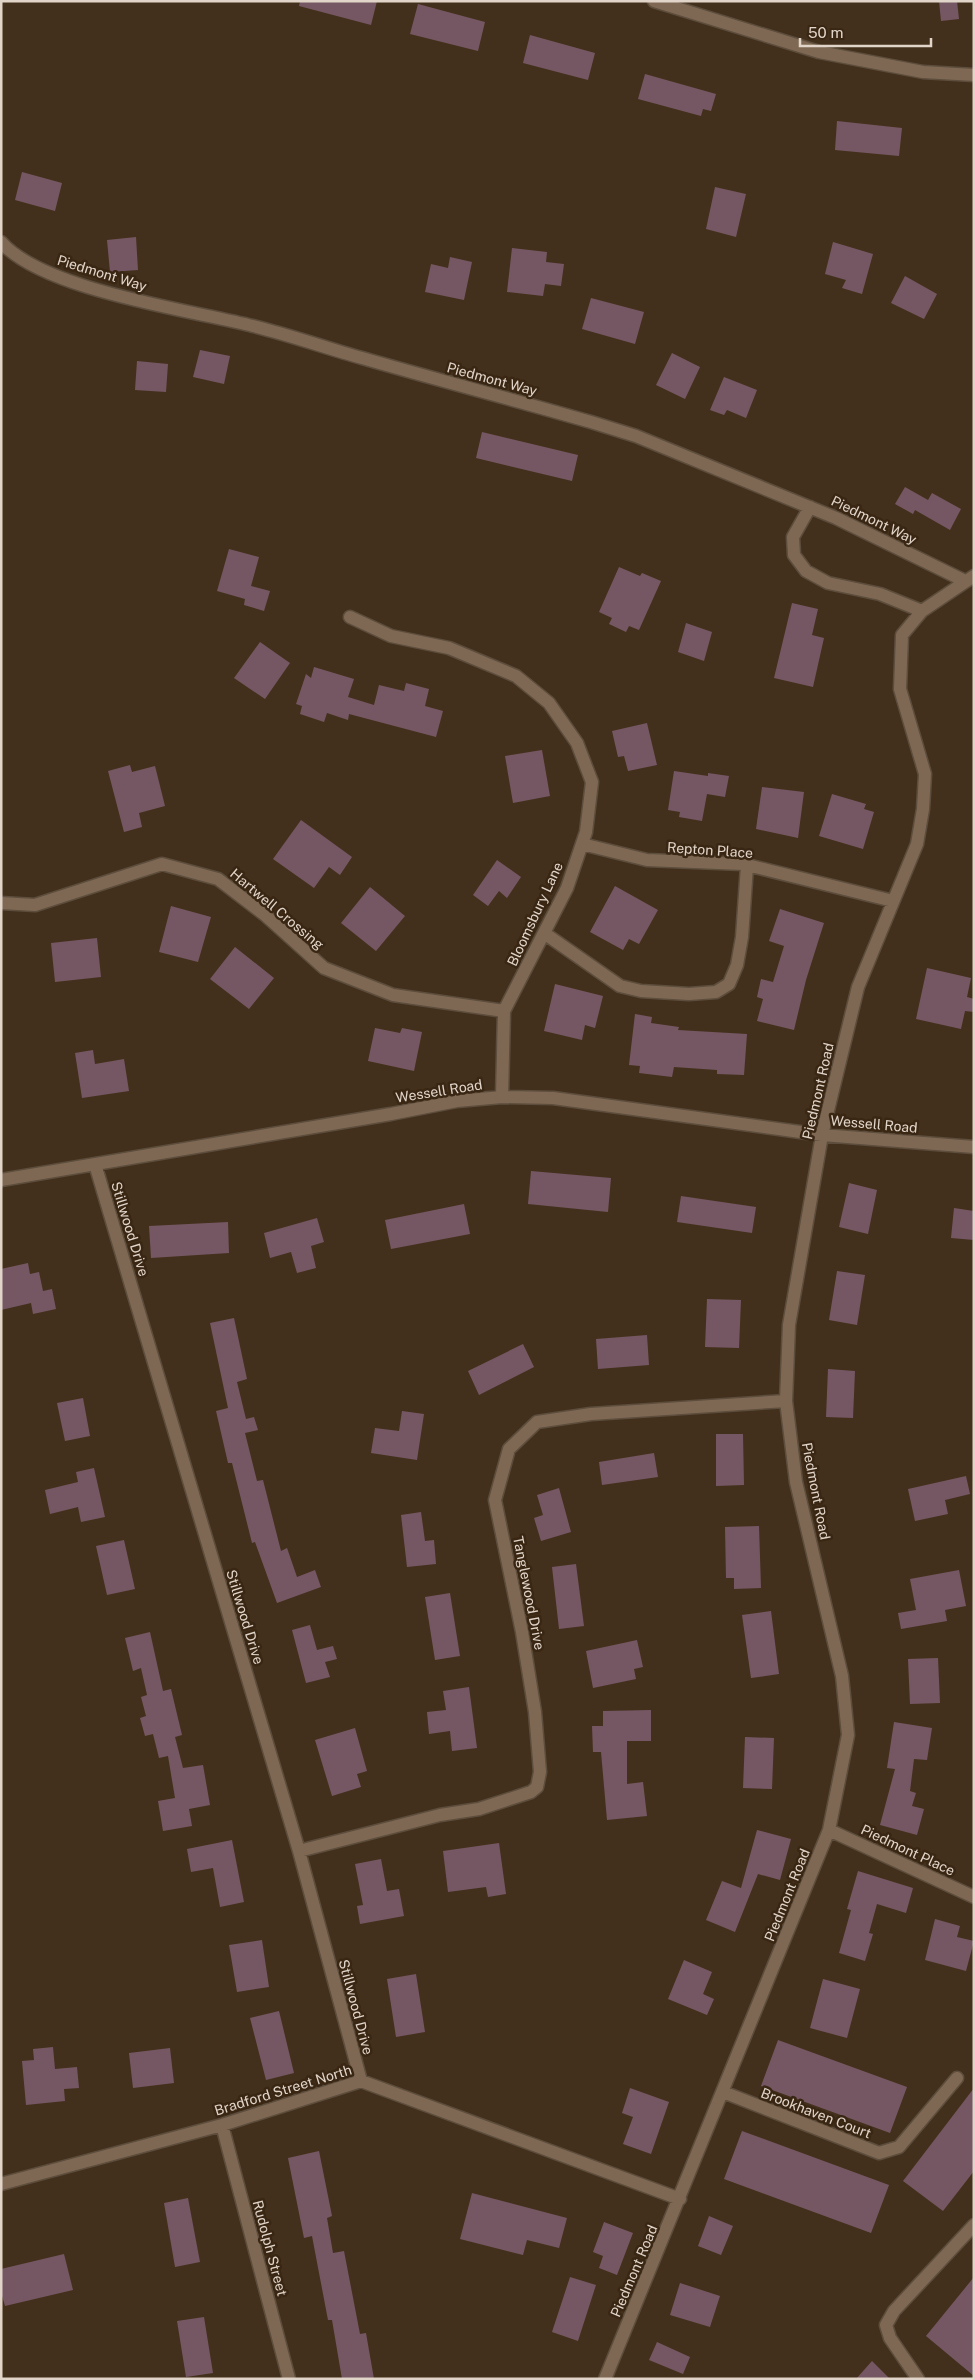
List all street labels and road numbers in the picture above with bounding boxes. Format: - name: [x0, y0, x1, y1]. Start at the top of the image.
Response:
- street label: Piedmont Way: [55, 252, 149, 294]
- street label: Piedmont Way: [445, 359, 539, 399]
- street label: Piedmont Way: [829, 492, 920, 548]
- street label: Repton Place: [666, 839, 754, 861]
- street label: Bloomsbury Lane: [504, 859, 566, 969]
- street label: Hartwell Crossing: [227, 865, 327, 953]
- street label: Piedmont Road: [799, 1041, 837, 1141]
- street label: Wessell Road: [395, 1076, 483, 1106]
- street label: Wessell Road: [830, 1112, 918, 1136]
- street label: Stillwood Drive: [108, 1180, 152, 1278]
- street label: Piedmont Road: [799, 1441, 833, 1541]
- street label: Tanglewood Drive: [510, 1535, 548, 1651]
- street label: Stillwood Drive: [223, 1568, 267, 1666]
- street label: Piedmont Place: [859, 1821, 958, 1879]
- street label: Piedmont Road: [761, 1846, 813, 1944]
- street label: Stillwood Drive: [336, 1958, 376, 2056]
- street label: Bradford Street North: [212, 2061, 354, 2119]
- street label: Brookhaven Court: [759, 2085, 873, 2141]
- street label: Rudolph Street: [250, 2198, 290, 2298]
- street label: Piedmont Road: [607, 2223, 661, 2319]

